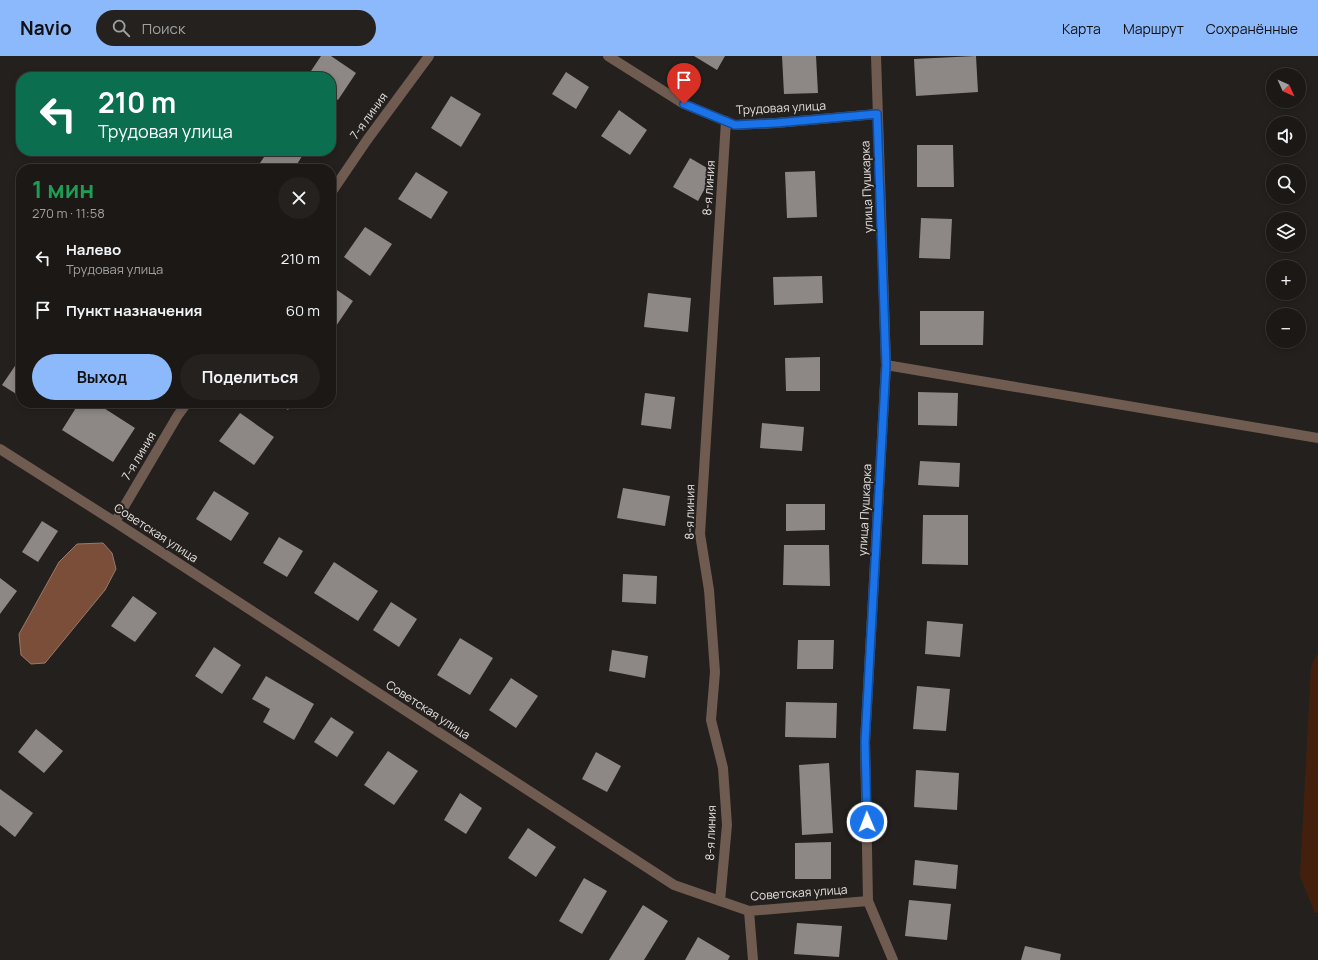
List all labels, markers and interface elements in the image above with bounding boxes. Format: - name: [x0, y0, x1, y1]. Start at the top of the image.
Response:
- search box: [96, 10, 376, 46]
- text: Navio: [20, 15, 72, 41]
- icon: search: [110, 17, 132, 39]
- text: Поиск: [142, 18, 185, 39]
- text: Карта: [1062, 19, 1101, 38]
- text: Маршрут: [1123, 19, 1184, 38]
- text: Сохранённые: [1206, 19, 1298, 38]
- pin: [667, 63, 701, 104]
- north arrow: [1266, 68, 1306, 108]
- map controls: [1266, 68, 1306, 348]
- icon: arrive: [673, 69, 695, 91]
- text: 210 m: [98, 83, 176, 121]
- icon: left: [32, 88, 84, 140]
- street label: 7-я линия: [346, 89, 391, 143]
- street label: Трудовая улица: [736, 97, 826, 118]
- button: sound: [1266, 116, 1306, 156]
- text: Трудовая улица: [98, 119, 233, 143]
- street label: улица Пушкарка: [856, 141, 877, 233]
- street label: 8-я линия: [698, 160, 719, 216]
- button: search: [1266, 164, 1306, 204]
- text: 1 мин: [32, 172, 94, 205]
- button: close: [278, 177, 320, 219]
- text: 270 m · 11:58: [32, 204, 105, 222]
- button: layers: [1266, 212, 1306, 252]
- text: Налево: [66, 239, 121, 260]
- icon: left: [32, 247, 54, 269]
- text: 210 m: [281, 248, 320, 269]
- text: Трудовая улица: [66, 260, 163, 278]
- button: +: [1266, 260, 1306, 300]
- icon: arrive: [32, 299, 54, 321]
- text: Пункт назначения: [66, 300, 202, 321]
- text: 60 m: [286, 300, 320, 321]
- button: −: [1266, 308, 1306, 348]
- button: Выход: [32, 354, 172, 400]
- button: Поделиться: [180, 354, 320, 400]
- street label: 7-я линия: [117, 428, 160, 483]
- street label: улица Пушкарка: [854, 463, 875, 557]
- street label: 8-я линия: [681, 484, 698, 540]
- street label: Советская улица: [111, 499, 202, 566]
- street label: Советская улица: [383, 676, 474, 743]
- position arrow: [846, 801, 888, 843]
- street label: 8-я линия: [701, 805, 720, 861]
- street label: Советская улица: [750, 881, 848, 904]

